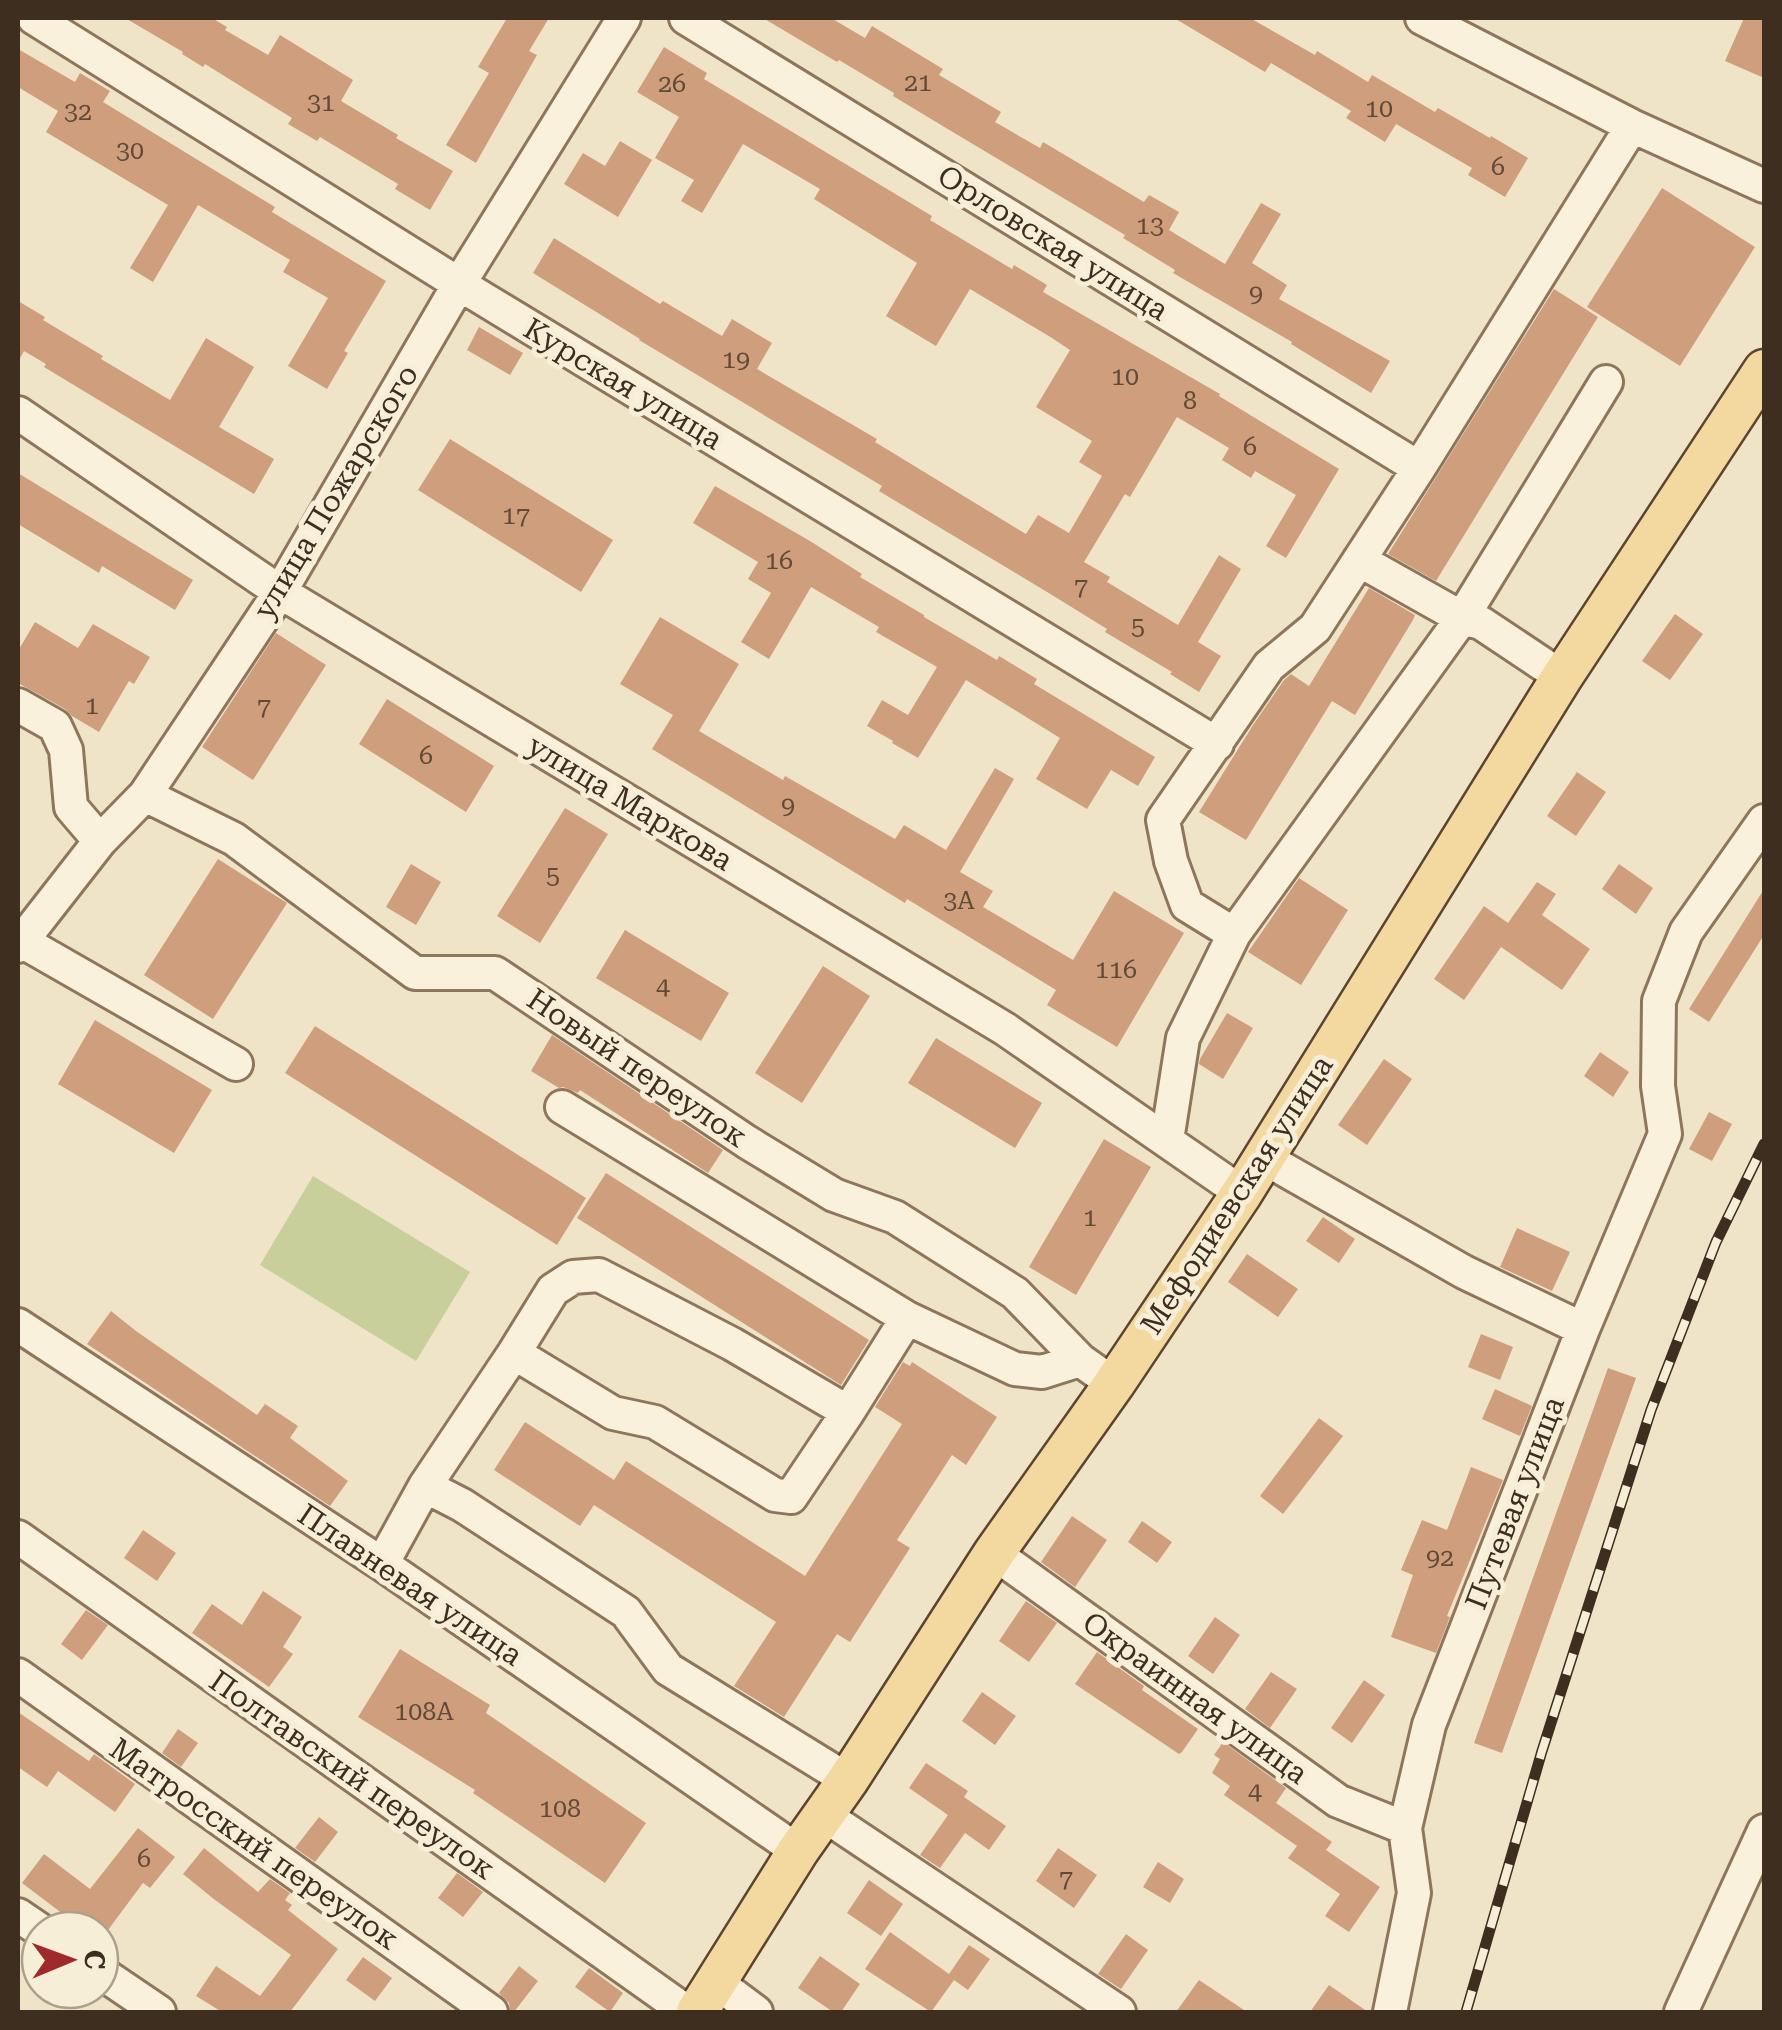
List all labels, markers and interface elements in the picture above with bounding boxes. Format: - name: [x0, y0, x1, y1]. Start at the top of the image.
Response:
- house number: 21: [904, 68, 932, 97]
- house number: 26: [658, 69, 686, 98]
- house number: 31: [307, 88, 335, 117]
- house number: 10: [1365, 94, 1393, 123]
- house number: 32: [64, 97, 92, 126]
- house number: 30: [116, 136, 144, 165]
- house number: 6: [1491, 152, 1505, 181]
- street label: Орловская улица: [932, 157, 1175, 328]
- house number: 13: [1136, 211, 1164, 240]
- house number: 9: [1249, 279, 1263, 308]
- street label: Курская улица: [518, 311, 729, 457]
- house number: 19: [722, 345, 750, 374]
- street label: улица Пожарского: [246, 358, 425, 625]
- house number: 10: [1111, 362, 1139, 391]
- house number: 8: [1183, 386, 1197, 415]
- house number: 6: [1243, 432, 1257, 461]
- house number: 17: [502, 501, 530, 530]
- house number: 16: [765, 546, 793, 575]
- house number: 7: [1074, 572, 1088, 601]
- house number: 5: [1131, 612, 1145, 641]
- house number: 1: [85, 691, 99, 720]
- house number: 7: [257, 692, 271, 721]
- street label: улица Маркова: [521, 728, 739, 878]
- house number: 6: [419, 741, 433, 770]
- house number: 9: [781, 791, 795, 820]
- house number: 5: [546, 861, 560, 890]
- house number: 3А: [943, 886, 975, 915]
- house number: 116: [1095, 955, 1137, 984]
- house number: 4: [656, 972, 670, 1001]
- street label: Новый переулок: [521, 981, 754, 1154]
- street label: Мефодиевская улица: [1133, 1049, 1340, 1341]
- house number: 1: [1083, 1203, 1097, 1232]
- street label: Путевая улица: [1458, 1392, 1571, 1614]
- street label: Плавневая улица: [292, 1497, 529, 1673]
- house number: 92: [1426, 1543, 1454, 1572]
- street label: Окраинная улица: [1076, 1604, 1315, 1791]
- street label: Полтавский переулок: [203, 1663, 502, 1886]
- house number: 108А: [394, 1697, 454, 1726]
- street label: Матросский переулок: [103, 1730, 405, 1957]
- house number: 4: [1248, 1777, 1262, 1806]
- house number: 108: [539, 1794, 581, 1823]
- house number: 6: [137, 1844, 151, 1873]
- house number: 7: [1059, 1864, 1073, 1893]
- north arrow: [20, 1910, 120, 2010]
- text: С: [78, 1949, 111, 1970]

